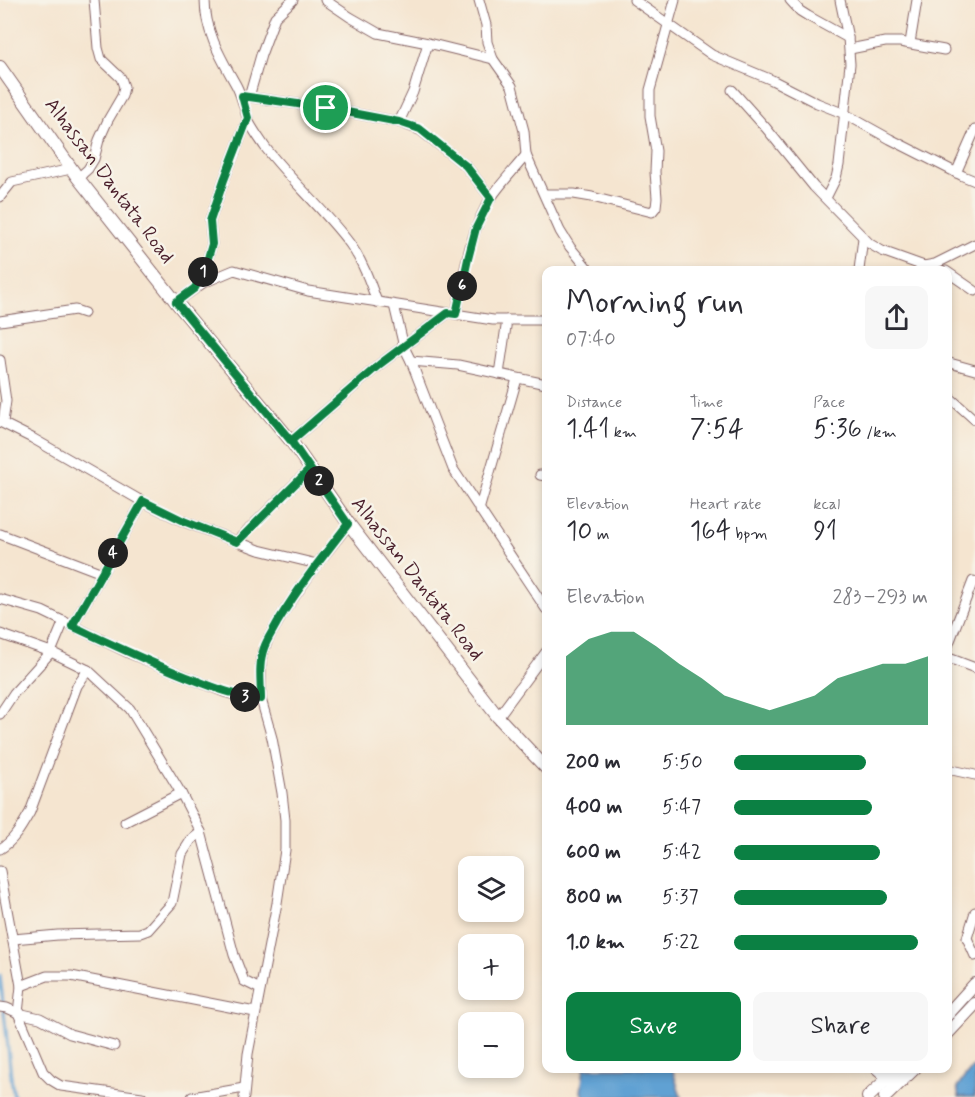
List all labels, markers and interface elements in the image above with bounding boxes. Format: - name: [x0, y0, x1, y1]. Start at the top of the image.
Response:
- pin: [300, 82, 351, 133]
- icon: arrive: [309, 91, 342, 124]
- street label: Alhassan Dantata Road: [38, 93, 180, 269]
- pin: 1: [188, 257, 218, 287]
- text: 1: [199, 261, 207, 282]
- pin: 6: [447, 271, 477, 301]
- text: 6: [458, 275, 466, 296]
- text: Morning run: [566, 281, 744, 325]
- button: share: [865, 286, 928, 349]
- text: 07:40: [566, 326, 616, 353]
- text: Distance: [566, 392, 622, 413]
- text: Time: [690, 392, 723, 413]
- text: Pace: [813, 392, 845, 413]
- text: 1.41: [566, 413, 609, 447]
- text: 7:54: [690, 413, 744, 447]
- text: 5:36: [813, 413, 862, 447]
- text: km: [609, 422, 637, 443]
- text: /km: [862, 422, 897, 443]
- pin: 2: [304, 466, 334, 496]
- text: 2: [315, 470, 323, 491]
- street label: Alhassan Dantata Road: [345, 492, 489, 666]
- text: Elevation: [566, 494, 629, 515]
- text: Heart rate: [690, 494, 762, 515]
- text: kcal: [813, 494, 840, 515]
- text: 10: [566, 515, 593, 549]
- text: 164: [690, 515, 731, 549]
- text: 91: [813, 515, 837, 549]
- text: m: [593, 524, 610, 545]
- text: bpm: [731, 524, 768, 545]
- pin: 4: [98, 538, 128, 568]
- text: 4: [108, 542, 118, 563]
- text: Elevation: [566, 584, 645, 611]
- text: 283–293 m: [832, 584, 928, 611]
- pin: 3: [230, 682, 260, 712]
- text: 3: [241, 686, 249, 707]
- text: 200 m: [566, 749, 621, 776]
- text: 5:50: [662, 749, 703, 776]
- text: 400 m: [566, 794, 622, 821]
- text: 5:47: [662, 794, 701, 821]
- text: 600 m: [566, 839, 621, 866]
- text: 5:42: [662, 839, 702, 866]
- map controls: [458, 856, 524, 1078]
- button: layers: [458, 856, 524, 922]
- text: 800 m: [566, 884, 622, 911]
- text: 5:37: [662, 884, 698, 911]
- text: 1.0 km: [566, 929, 625, 956]
- text: 5:22: [662, 929, 700, 956]
- button: +: [458, 934, 524, 1000]
- button: Save: [566, 992, 741, 1061]
- button: Share: [753, 992, 928, 1061]
- button: −: [458, 1012, 524, 1078]

